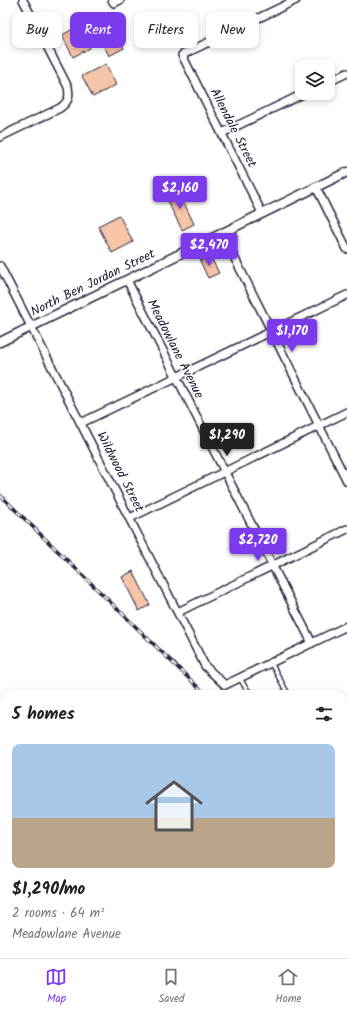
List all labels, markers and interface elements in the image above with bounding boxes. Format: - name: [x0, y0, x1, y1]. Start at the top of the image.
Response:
- chip: Buy: [12, 12, 62, 48]
- chip: Rent: [70, 12, 126, 48]
- chip: Filters: [134, 12, 198, 48]
- chip: New: [206, 12, 259, 48]
- map controls: [295, 60, 335, 100]
- button: layers: [295, 60, 335, 100]
- street label: Allendale Street: [204, 85, 263, 172]
- pin: $2,160: [147, 176, 213, 210]
- text: $2,160: [162, 178, 198, 199]
- pin: $2,470: [176, 233, 242, 267]
- text: $2,470: [190, 235, 228, 256]
- street label: North Ben Jordan Street: [27, 243, 160, 322]
- street label: Meadowlane Avenue: [141, 296, 209, 402]
- pin: $1,170: [259, 319, 325, 353]
- text: $1,170: [276, 321, 308, 342]
- pin: $1,290: [194, 423, 260, 457]
- text: $1,290: [209, 425, 245, 446]
- street label: Wildwood Street: [91, 428, 150, 517]
- pin: $2,720: [225, 528, 291, 562]
- text: $2,720: [238, 530, 278, 551]
- text: 5 homes: [12, 701, 75, 728]
- icon: filters: [313, 703, 335, 725]
- icon: home: [138, 770, 210, 842]
- text: $1,290/mo: [12, 876, 85, 903]
- text: 2 rooms · 64 m²: [12, 903, 104, 924]
- text: Meadowlane Avenue: [12, 924, 121, 945]
- tab: Map: [45, 966, 67, 1008]
- tab: Saved: [158, 966, 185, 1008]
- tab: Home: [275, 966, 302, 1008]

